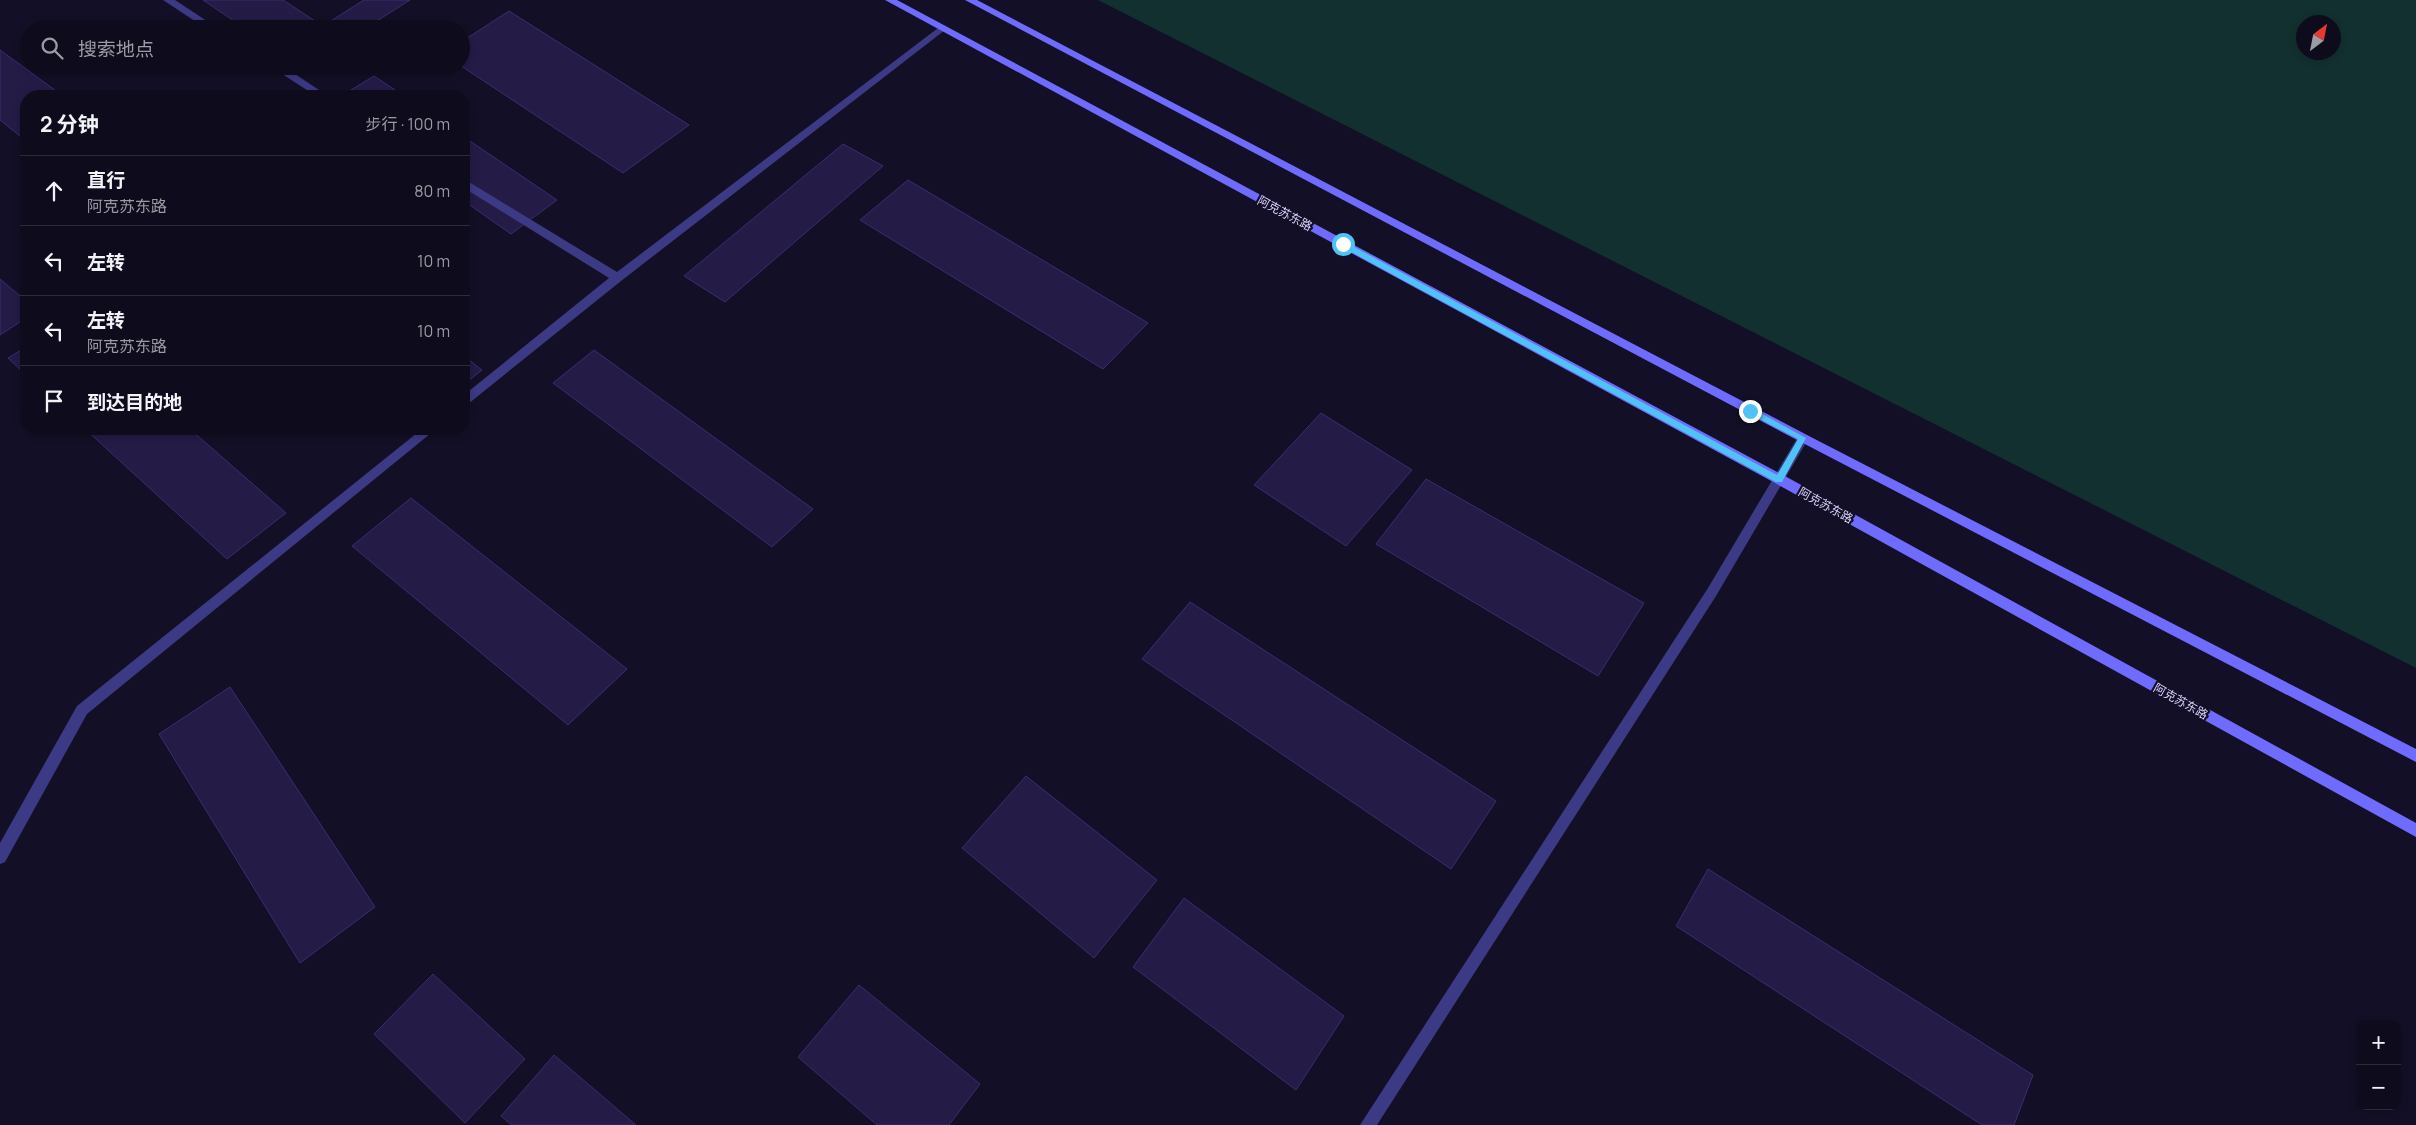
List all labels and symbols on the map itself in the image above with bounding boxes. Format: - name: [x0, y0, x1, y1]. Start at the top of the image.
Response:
- north arrow: [2296, 15, 2341, 60]
- street label: 阿克苏东路: [1255, 191, 1315, 235]
- route start: [1332, 233, 1355, 256]
- route end: [1739, 400, 1762, 423]
- street label: 阿克苏东路: [1796, 483, 1856, 527]
- street label: 阿克苏东路: [2151, 679, 2211, 723]

